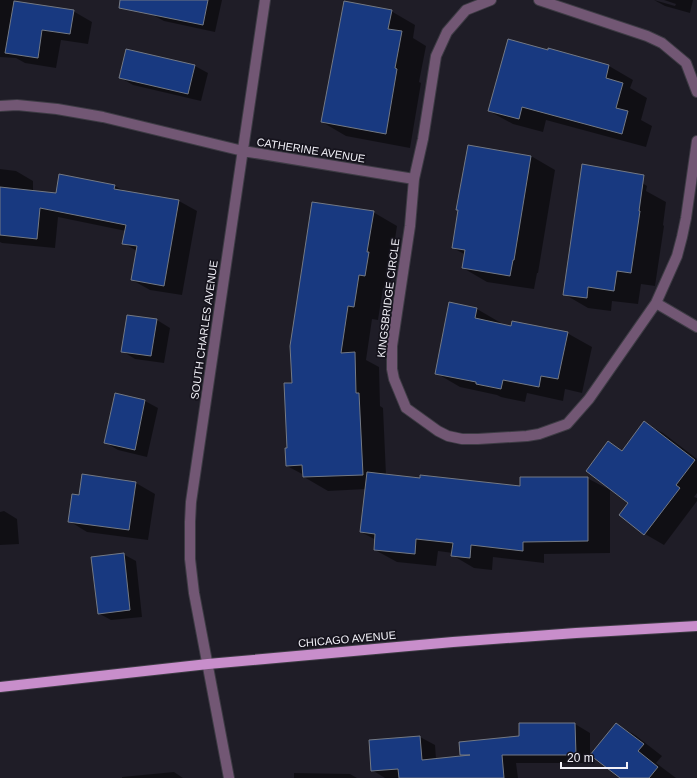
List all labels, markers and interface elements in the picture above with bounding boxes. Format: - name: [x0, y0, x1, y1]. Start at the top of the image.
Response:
- street label: CATHERINE AVENUE: [256, 135, 366, 165]
- street label: KINGSBRIDGE CIRCLE: [375, 238, 401, 358]
- street label: SOUTH CHARLES AVENUE: [188, 260, 220, 400]
- street label: CHICAGO AVENUE: [298, 629, 396, 649]
- scale bar: [561, 744, 627, 770]
- text: 20 m: [567, 751, 594, 765]

